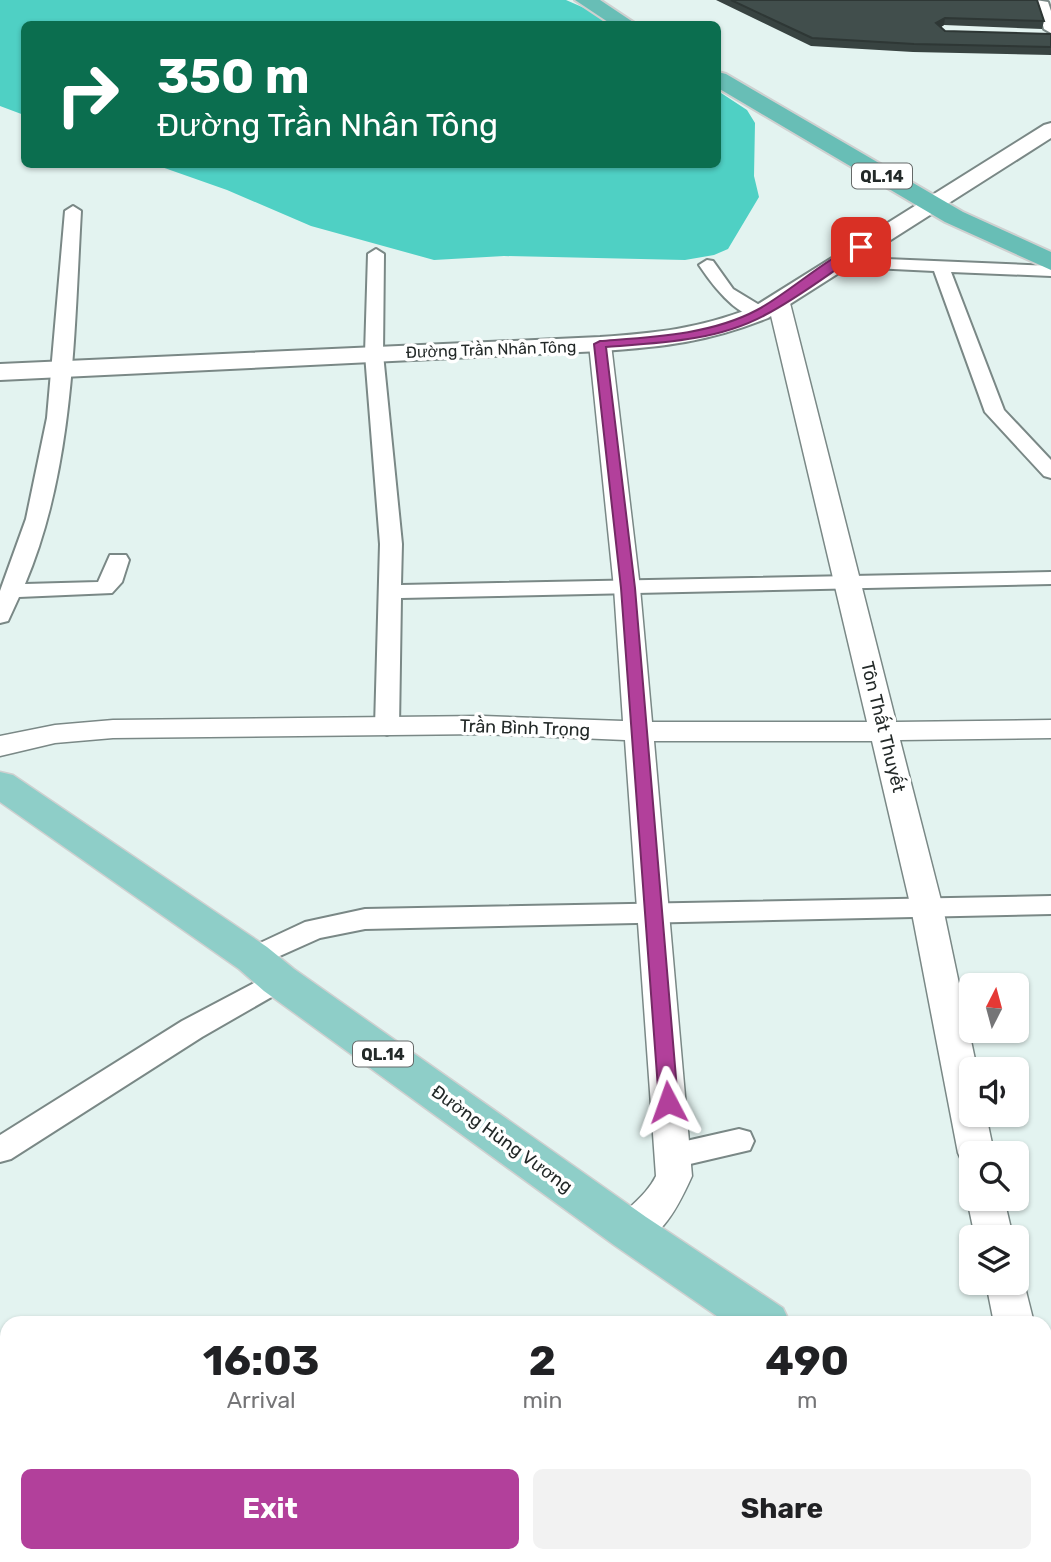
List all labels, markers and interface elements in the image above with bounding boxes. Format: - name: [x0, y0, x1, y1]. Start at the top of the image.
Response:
- text: 350 m: [157, 47, 310, 105]
- icon: right: [42, 49, 133, 140]
- text: Đường Trần Nhân Tông: [157, 106, 498, 144]
- road number: QL.14: [852, 164, 912, 188]
- pin: [831, 217, 891, 277]
- icon: arrive: [842, 228, 880, 266]
- street label: Đường Trần Nhân Tông: [405, 336, 577, 362]
- street label: Tôn Thất Thuyết: [856, 659, 911, 795]
- street label: Trần Bình Trọng: [459, 714, 591, 741]
- north arrow: [959, 973, 1029, 1043]
- map controls: [959, 973, 1029, 1295]
- road number: QL.14: [353, 1042, 413, 1066]
- button: sound: [959, 1057, 1029, 1127]
- position arrow: [631, 1065, 705, 1139]
- street label: Đường Hùng Vương: [427, 1080, 577, 1198]
- button: search: [959, 1141, 1029, 1211]
- button: layers: [959, 1225, 1029, 1295]
- text: 16:03: [203, 1336, 320, 1386]
- text: 2: [529, 1336, 556, 1386]
- text: 490: [765, 1336, 849, 1386]
- text: Arrival: [227, 1386, 296, 1414]
- text: min: [522, 1386, 562, 1414]
- text: m: [797, 1386, 817, 1414]
- button: Exit: [21, 1469, 519, 1549]
- button: Share: [533, 1469, 1031, 1549]

